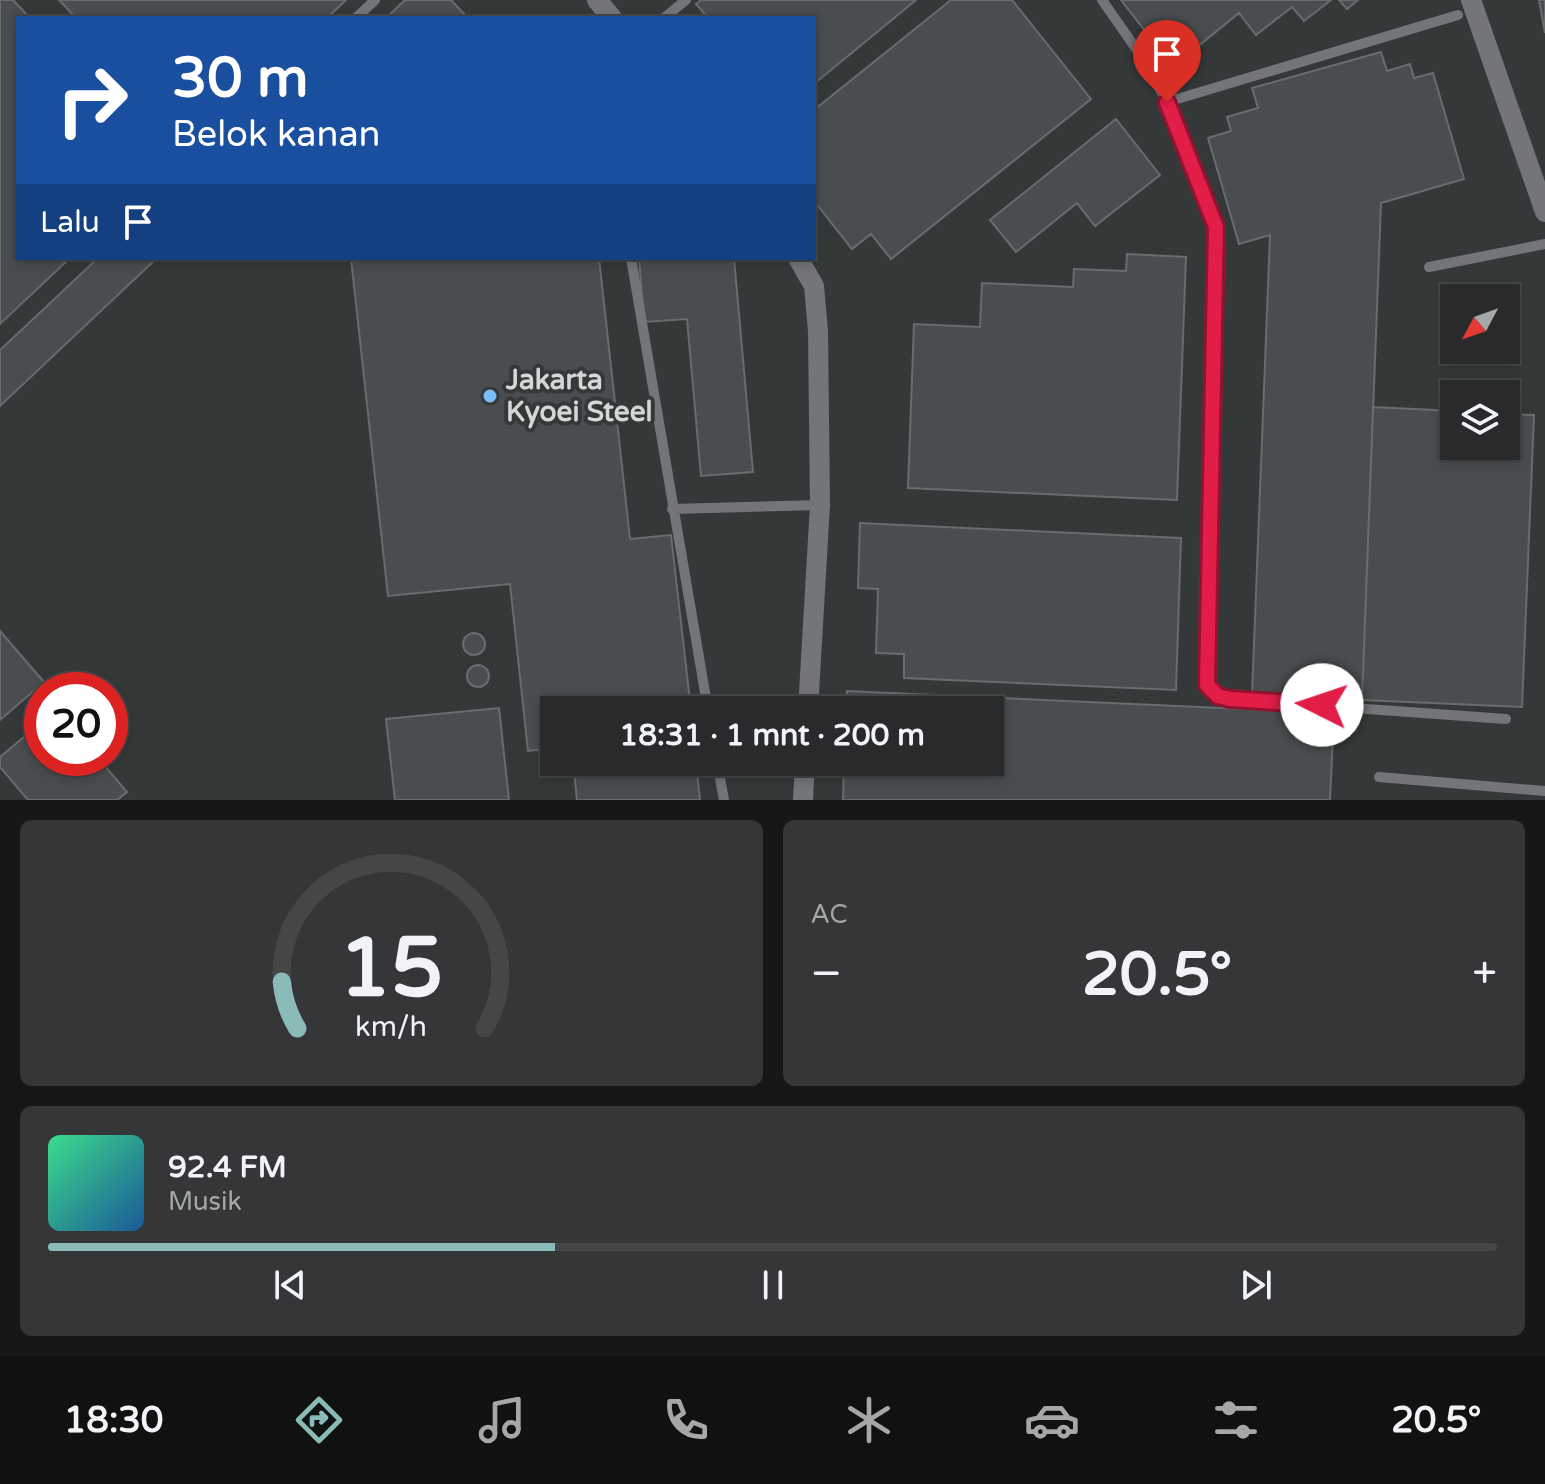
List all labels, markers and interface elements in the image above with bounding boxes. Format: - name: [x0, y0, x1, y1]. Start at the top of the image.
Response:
- pin: [1133, 20, 1201, 102]
- icon: arrive: [1145, 32, 1189, 76]
- text: 30 m: [172, 45, 308, 112]
- icon: right: [40, 48, 144, 152]
- text: Belok kanan: [172, 113, 381, 156]
- icon: arrive: [116, 200, 160, 244]
- text: Lalu: [40, 204, 100, 241]
- north arrow: [1440, 284, 1520, 364]
- map controls: [1440, 284, 1520, 460]
- place label: Jakarta Kyoei Steel: [505, 363, 653, 429]
- button: layers: [1440, 380, 1520, 460]
- marker: Jakarta Kyoei Steel: [481, 387, 499, 405]
- position arrow: [1280, 663, 1364, 747]
- speed limit sign: 20: [24, 672, 128, 776]
- text: 18:31 · 1 mnt · 200 m: [619, 717, 925, 754]
- text: AC: [811, 899, 848, 930]
- text: 15: [339, 919, 443, 1019]
- text: 20.5°: [1082, 939, 1232, 1011]
- text: −: [811, 948, 842, 1001]
- text: +: [1472, 948, 1497, 1001]
- text: km/h: [355, 1010, 427, 1044]
- text: 92.4 FM: [168, 1149, 287, 1186]
- text: Musik: [168, 1186, 242, 1217]
- icon: previous: [268, 1263, 312, 1307]
- icon: pause: [751, 1263, 795, 1307]
- icon: next: [1234, 1263, 1278, 1307]
- icon: directions: [291, 1392, 347, 1448]
- icon: music: [474, 1392, 530, 1448]
- icon: phone: [658, 1392, 714, 1448]
- icon: climate: [841, 1392, 897, 1448]
- icon: car: [1024, 1392, 1080, 1448]
- icon: filters: [1208, 1392, 1264, 1448]
- text: 18:30: [64, 1399, 163, 1442]
- text: 20.5°: [1391, 1399, 1481, 1442]

